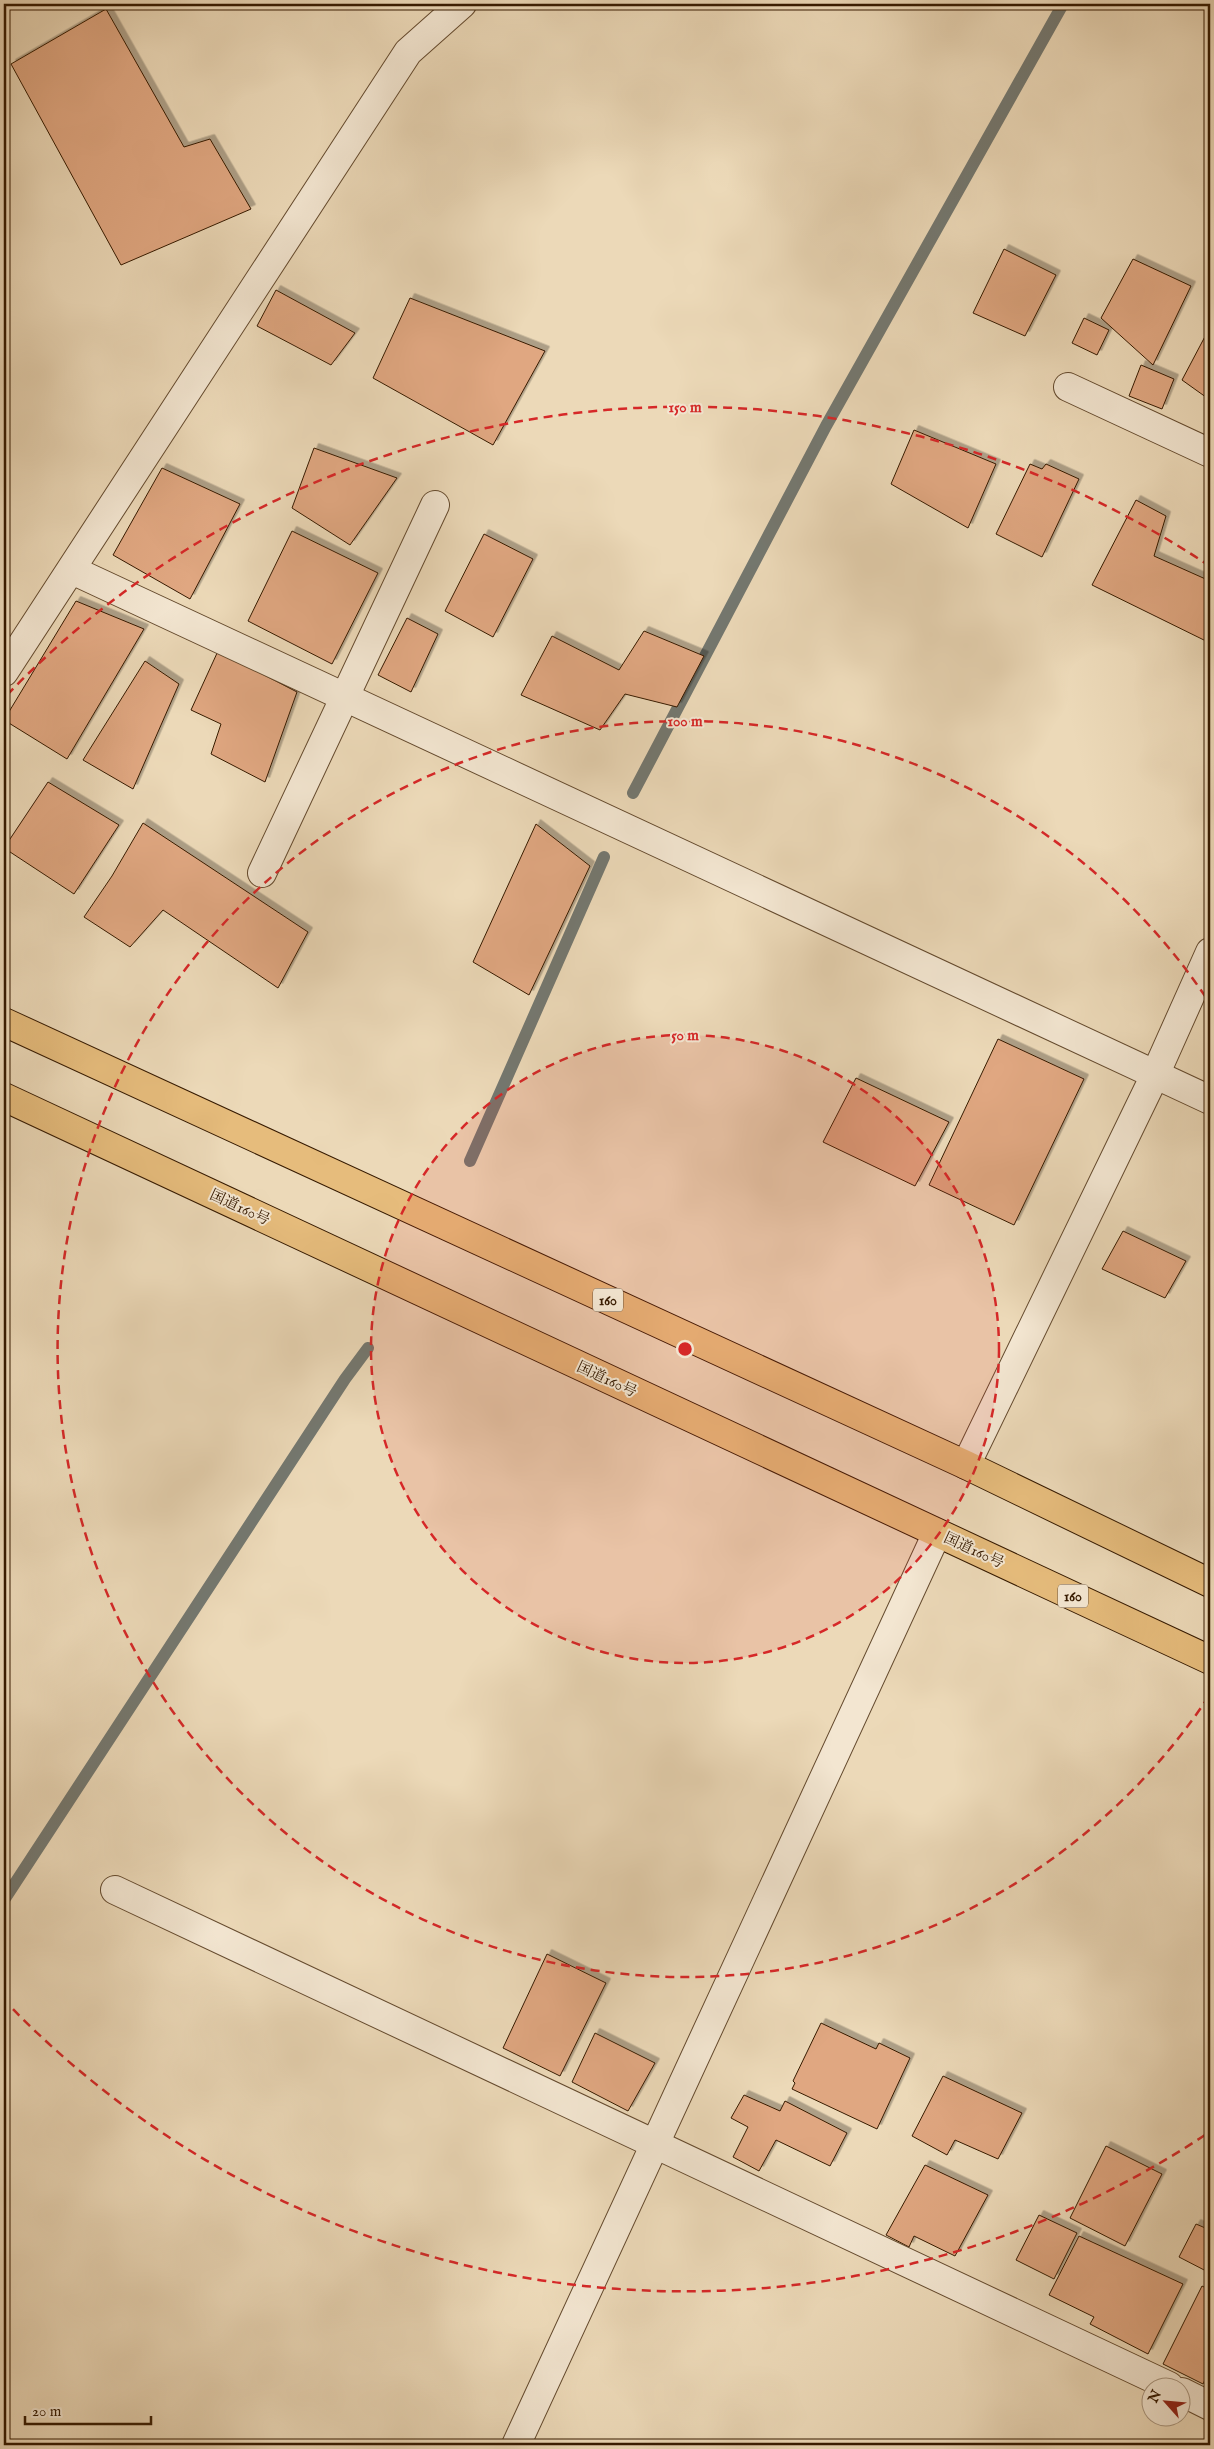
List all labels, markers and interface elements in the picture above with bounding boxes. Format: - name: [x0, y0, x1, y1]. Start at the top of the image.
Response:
- text: 150 m: [668, 398, 702, 417]
- text: 100 m: [667, 712, 703, 731]
- text: 50 m: [671, 1026, 699, 1045]
- street label: 国道160号: [207, 1185, 273, 1230]
- road number: 160: [593, 1288, 623, 1312]
- centre of rings: [676, 1340, 694, 1358]
- street label: 国道160号: [574, 1357, 640, 1402]
- street label: 国道160号: [941, 1528, 1007, 1573]
- road number: 160: [1058, 1584, 1088, 1608]
- north arrow: [1142, 2376, 1192, 2426]
- text: N: [1144, 2387, 1166, 2407]
- scale bar: [25, 2394, 151, 2426]
- text: 20 m: [32, 2402, 62, 2421]

